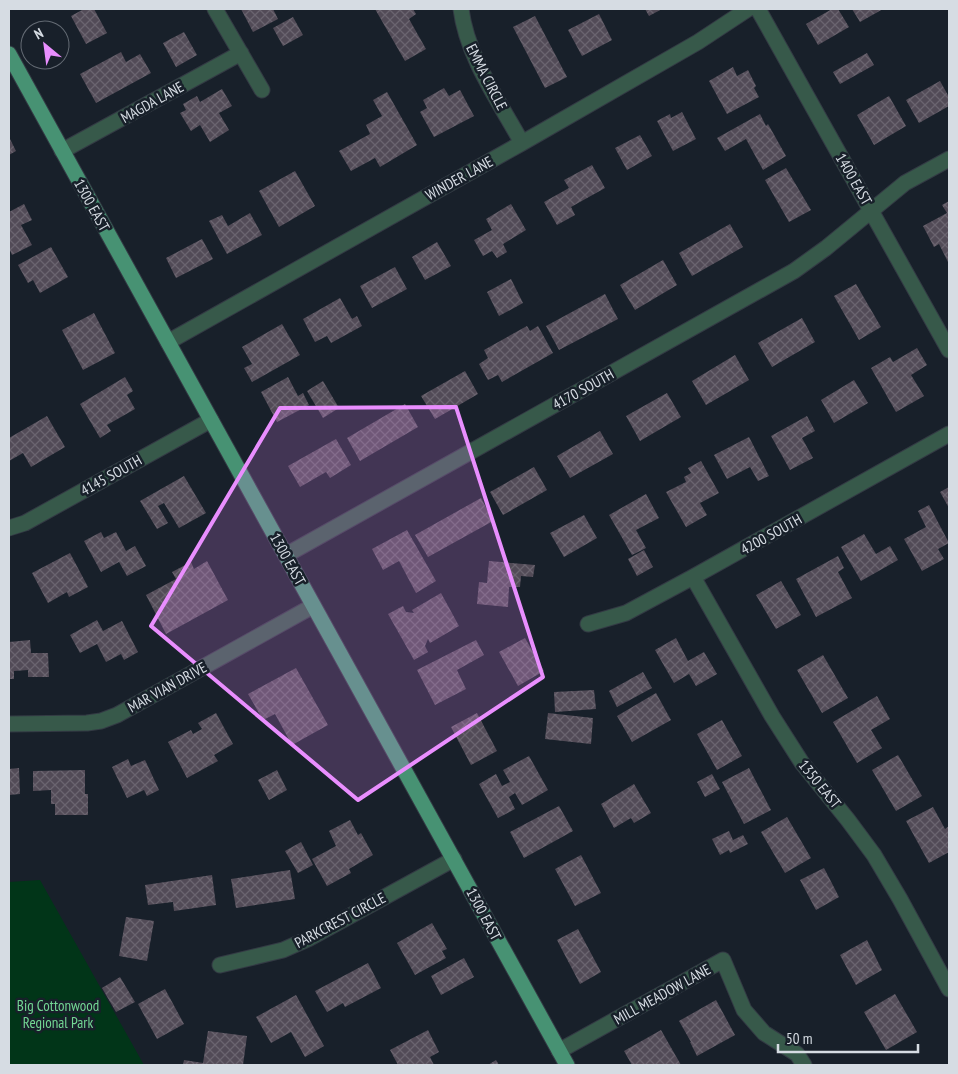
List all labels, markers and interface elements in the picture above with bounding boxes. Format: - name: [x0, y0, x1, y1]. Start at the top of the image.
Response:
- north arrow: [20, 20, 70, 70]
- text: N: [31, 24, 46, 43]
- street label: EMMA CIRCLE: [462, 41, 512, 113]
- street label: MAGDA LANE: [117, 77, 187, 127]
- street label: 1400 EAST: [832, 150, 877, 209]
- street label: WINDER LANE: [422, 152, 496, 204]
- street label: 1300 EAST: [70, 176, 114, 235]
- street label: 4170 SOUTH: [549, 364, 617, 414]
- street label: 4145 SOUTH: [77, 450, 145, 500]
- street label: 4200 SOUTH: [737, 509, 805, 559]
- street label: 1300 EAST: [266, 530, 310, 589]
- street label: MAR VIAN DRIVE: [124, 658, 210, 716]
- street label: 1350 EAST: [795, 756, 845, 812]
- street label: 1300 EAST: [462, 884, 506, 944]
- street label: PARKCREST CIRCLE: [291, 888, 389, 952]
- street label: MILL MEADOW LANE: [610, 960, 714, 1028]
- park label: Big Cottonwood Regional Park: [17, 996, 99, 1032]
- scale bar: [778, 1022, 918, 1054]
- text: 50 m: [786, 1029, 812, 1048]

